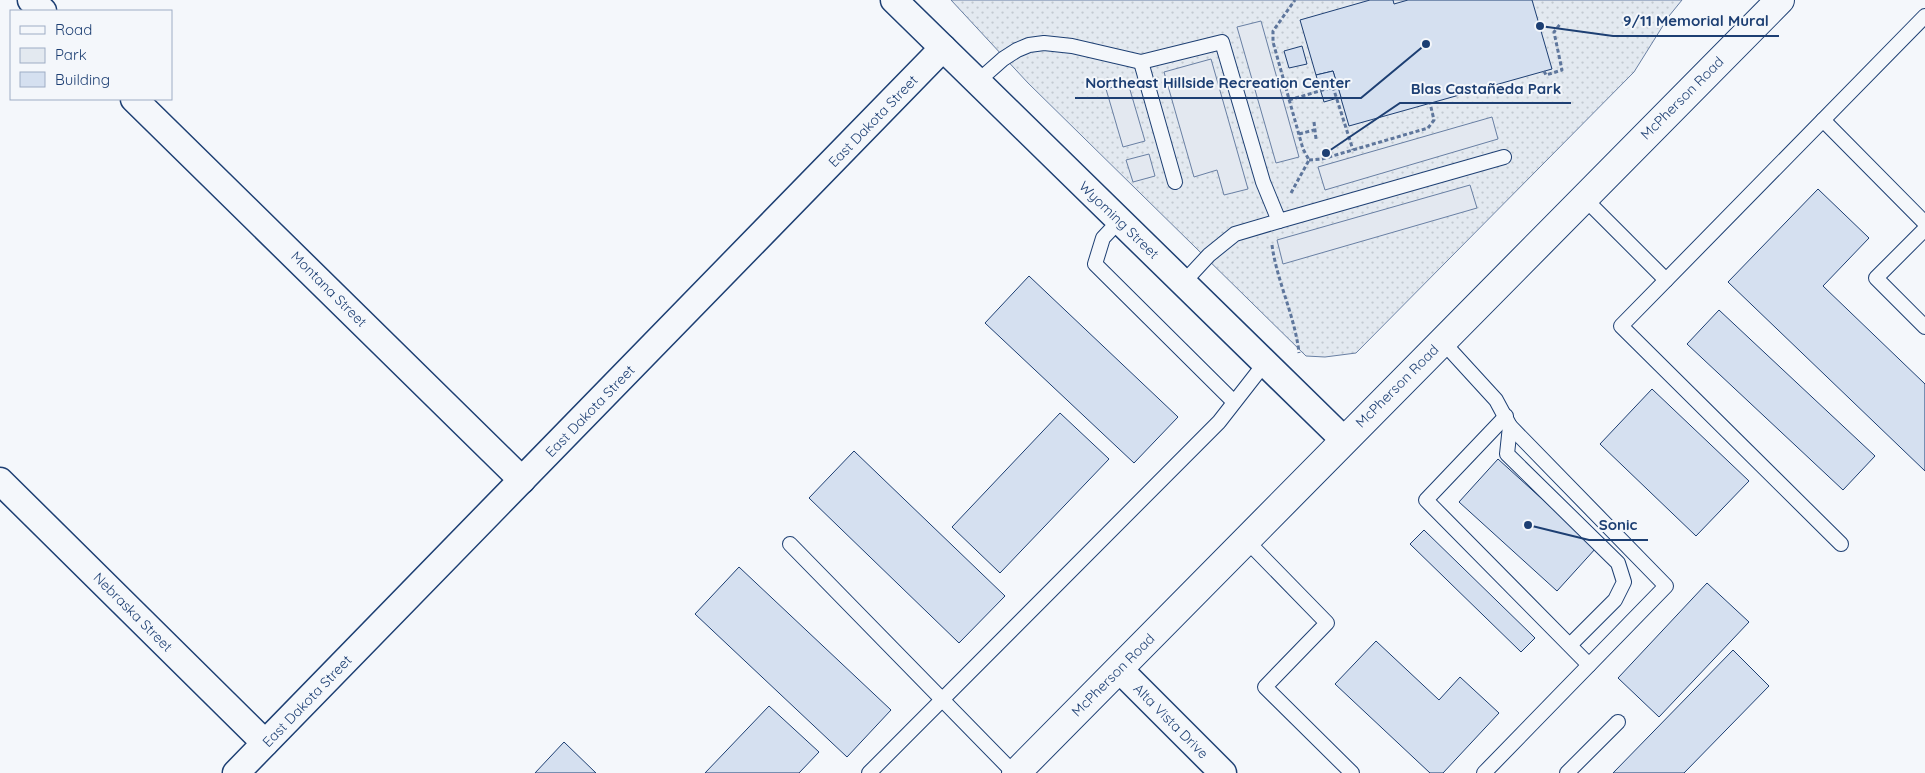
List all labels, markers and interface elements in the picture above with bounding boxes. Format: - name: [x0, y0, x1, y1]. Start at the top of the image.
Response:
- callout: 9/11 Memorial Mural: [1613, 6, 1779, 36]
- legend: [10, 10, 172, 100]
- text: 9/11 Memorial Mural: [1623, 11, 1769, 30]
- text: Road: [55, 20, 92, 39]
- text: Park: [55, 45, 87, 64]
- street label: McPherson Road: [1637, 53, 1727, 143]
- callout: Northeast Hillside Recreation Center: [1075, 68, 1361, 98]
- text: Building: [55, 70, 110, 89]
- street label: East Dakota Street: [824, 71, 922, 171]
- text: Northeast Hillside Recreation Center: [1085, 73, 1351, 92]
- callout: Blas Castañeda Park: [1400, 73, 1571, 103]
- text: Blas Castañeda Park: [1411, 79, 1561, 98]
- street label: Wyoming Street: [1075, 177, 1163, 263]
- street label: Montana Street: [287, 247, 371, 331]
- street label: McPherson Road: [1352, 341, 1442, 431]
- street label: East Dakota Street: [541, 361, 639, 461]
- callout: Sonic: [1589, 510, 1648, 540]
- text: Sonic: [1599, 515, 1637, 534]
- street label: Nebraska Street: [90, 569, 177, 656]
- street label: McPherson Road: [1068, 630, 1158, 720]
- street label: East Dakota Street: [258, 651, 356, 751]
- street label: Alta Vista Drive: [1130, 680, 1212, 762]

